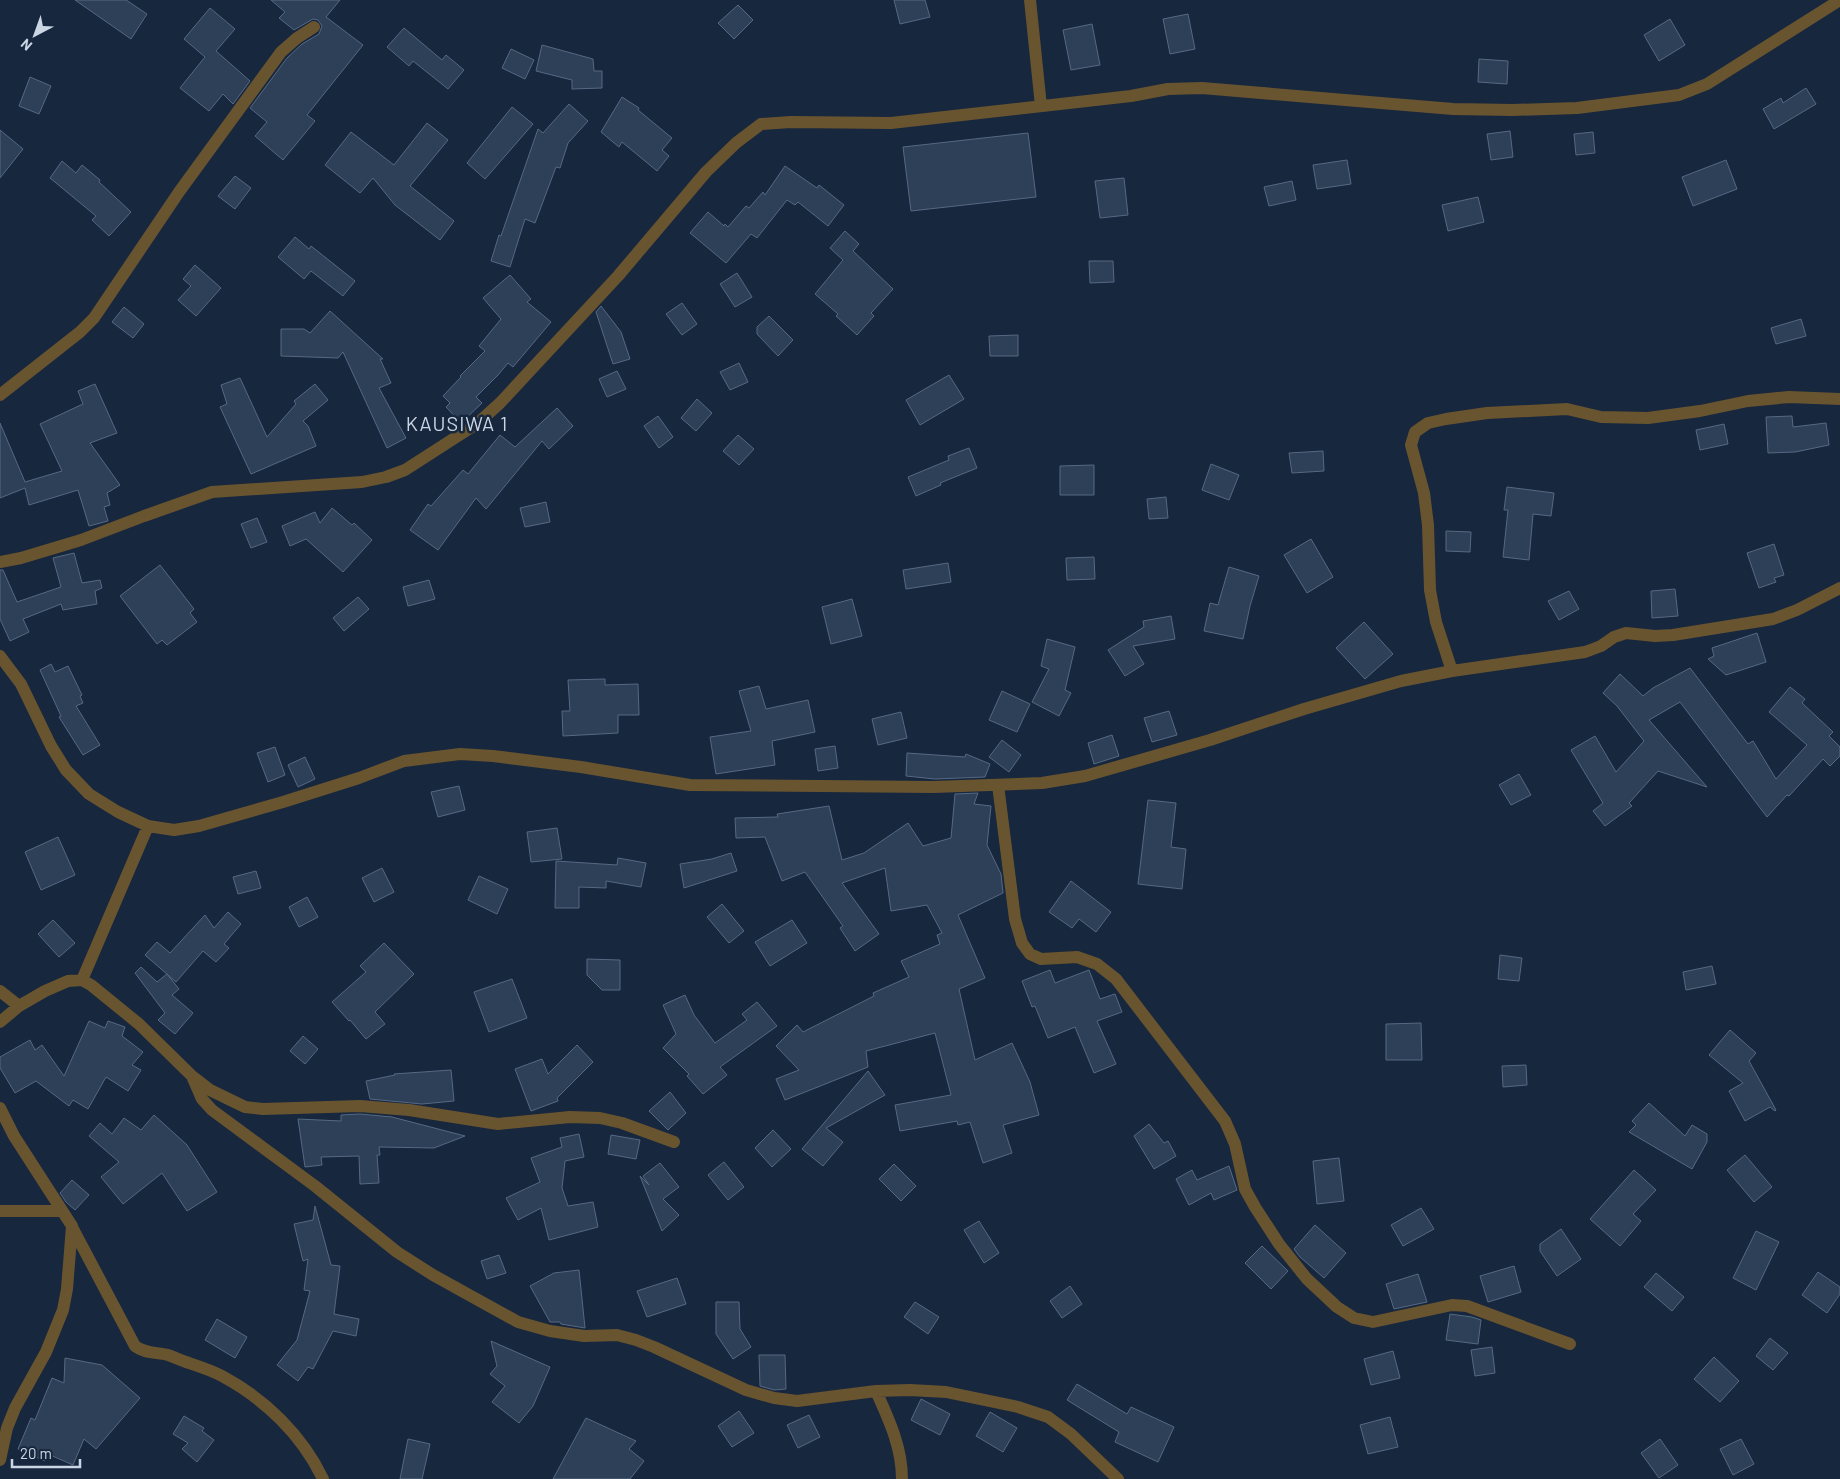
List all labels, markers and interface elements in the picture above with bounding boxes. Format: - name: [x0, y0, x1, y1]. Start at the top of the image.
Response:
- north arrow: [10, 10, 60, 60]
- text: N: [17, 36, 35, 55]
- district label: KAUSIWA 1: [406, 411, 508, 435]
- scale bar: [12, 1436, 80, 1468]
- text: 20 m: [20, 1444, 52, 1462]

